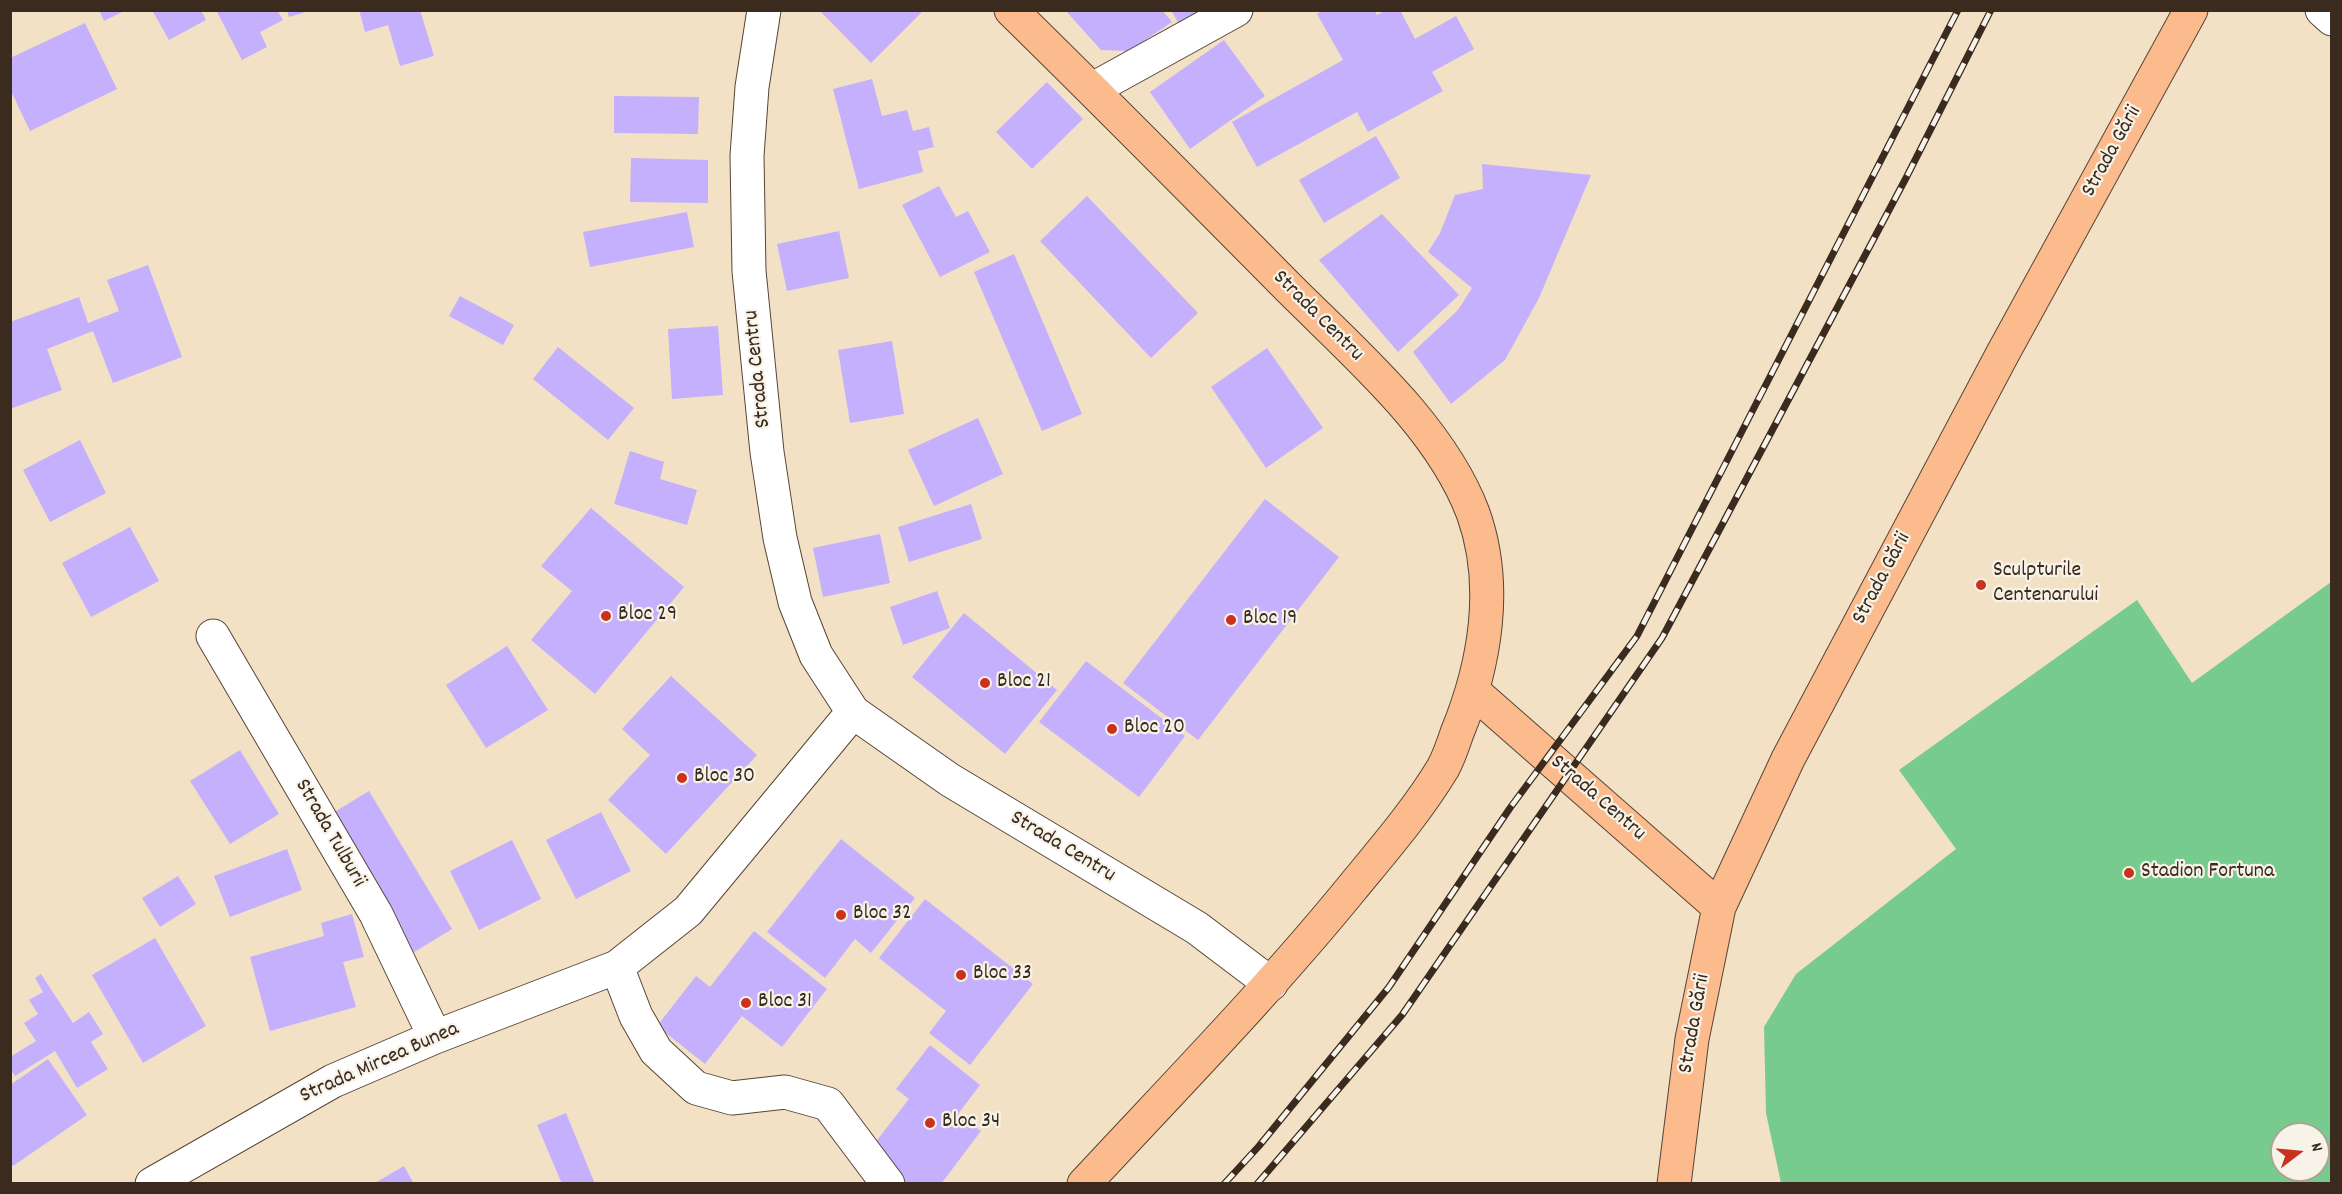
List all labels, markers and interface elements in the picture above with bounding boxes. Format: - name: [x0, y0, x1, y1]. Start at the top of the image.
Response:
- street label: Strada Gării: [2077, 102, 2149, 202]
- street label: Strada Centru: [1266, 266, 1368, 368]
- street label: Strada Centru: [740, 309, 778, 429]
- street label: Strada Gării: [1848, 529, 1918, 629]
- place label: Sculpturile Centenarului: [1993, 559, 2098, 610]
- marker: Sculpturile Centenarului: [1974, 578, 1988, 592]
- place label: Bloc 29: [618, 603, 677, 629]
- place label: Bloc 19: [1243, 607, 1297, 633]
- marker: Bloc 29: [599, 609, 613, 623]
- marker: Bloc 19: [1224, 613, 1238, 627]
- place label: Bloc 21: [997, 670, 1051, 696]
- marker: Bloc 21: [978, 676, 992, 690]
- place label: Bloc 20: [1124, 716, 1185, 742]
- marker: Bloc 20: [1105, 722, 1119, 736]
- street label: Strada Centru: [1544, 750, 1650, 848]
- place label: Bloc 30: [694, 765, 755, 791]
- marker: Bloc 30: [675, 771, 689, 785]
- street label: Strada Tulburii: [287, 775, 371, 893]
- street label: Strada Centru: [1004, 806, 1120, 890]
- place label: Stadion Fortuna: [2141, 860, 2274, 886]
- marker: Stadion Fortuna: [2122, 866, 2136, 880]
- place label: Bloc 32: [853, 902, 912, 928]
- marker: Bloc 32: [834, 908, 848, 922]
- place label: Bloc 33: [973, 962, 1032, 988]
- marker: Bloc 33: [954, 968, 968, 982]
- street label: Strada Gării: [1674, 972, 1718, 1076]
- place label: Bloc 31: [758, 990, 812, 1016]
- marker: Bloc 31: [739, 996, 753, 1010]
- street label: Strada Mircea Bunea: [297, 1017, 463, 1111]
- place label: Bloc 34: [942, 1110, 1000, 1136]
- marker: Bloc 34: [923, 1116, 937, 1130]
- north arrow: [2270, 1122, 2330, 1182]
- text: N: [2304, 1140, 2328, 1154]

